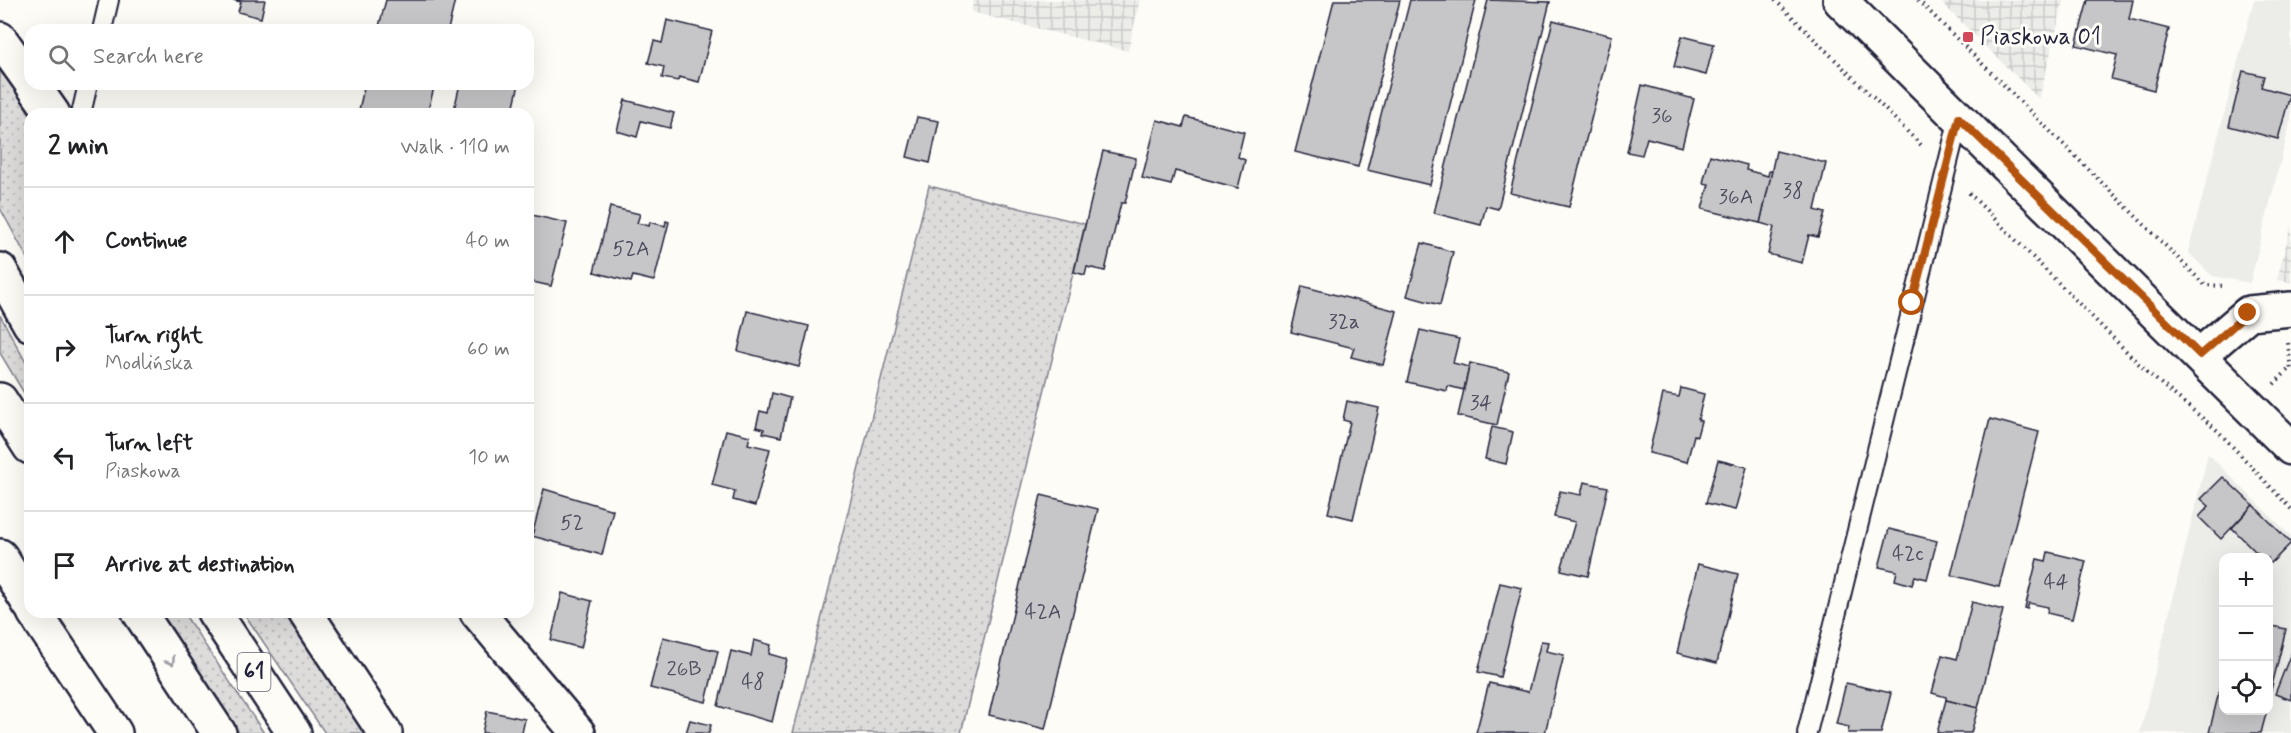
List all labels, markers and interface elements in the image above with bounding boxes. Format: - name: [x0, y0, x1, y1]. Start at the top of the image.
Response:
- place label: Piaskowa 01: [1980, 22, 2101, 53]
- search box: [24, 24, 534, 90]
- marker: Piaskowa 01: [1961, 30, 1975, 44]
- icon: search: [45, 41, 78, 74]
- text: Search here: [93, 43, 204, 71]
- house number: 36: [1651, 102, 1673, 130]
- text: 2 min: [48, 130, 109, 164]
- text: Walk · 110 m: [401, 134, 510, 161]
- house number: 38: [1783, 177, 1804, 205]
- house number: 36A: [1719, 183, 1753, 211]
- icon: ahead: [48, 225, 81, 258]
- text: Continue: [105, 227, 187, 255]
- text: 40 m: [466, 228, 510, 255]
- house number: 52A: [612, 235, 650, 263]
- route start: [1898, 289, 1924, 315]
- route end: [2234, 299, 2260, 325]
- house number: 32a: [1328, 308, 1360, 336]
- text: Turn right: [105, 322, 203, 350]
- icon: right: [48, 333, 81, 366]
- text: 60 m: [467, 336, 510, 363]
- text: Modlińska: [105, 350, 193, 377]
- house number: 34: [1470, 389, 1492, 417]
- text: Turn left: [105, 430, 193, 458]
- icon: left: [48, 441, 81, 474]
- text: 10 m: [468, 444, 510, 471]
- text: Piaskowa: [105, 458, 181, 485]
- house number: 52: [560, 509, 584, 537]
- house number: 42c: [1892, 540, 1924, 568]
- icon: arrive: [48, 549, 81, 582]
- text: Arrive at destination: [105, 551, 295, 579]
- map controls: [2219, 553, 2273, 715]
- button: +: [2219, 553, 2273, 607]
- house number: 44: [2044, 568, 2069, 596]
- house number: 42A: [1024, 598, 1062, 626]
- button: −: [2219, 607, 2273, 661]
- road number: 61: [238, 653, 270, 691]
- one-way arrow: [164, 654, 175, 665]
- house number: 26B: [666, 655, 702, 683]
- button: locate: [2219, 661, 2273, 715]
- house number: 48: [741, 668, 765, 696]

